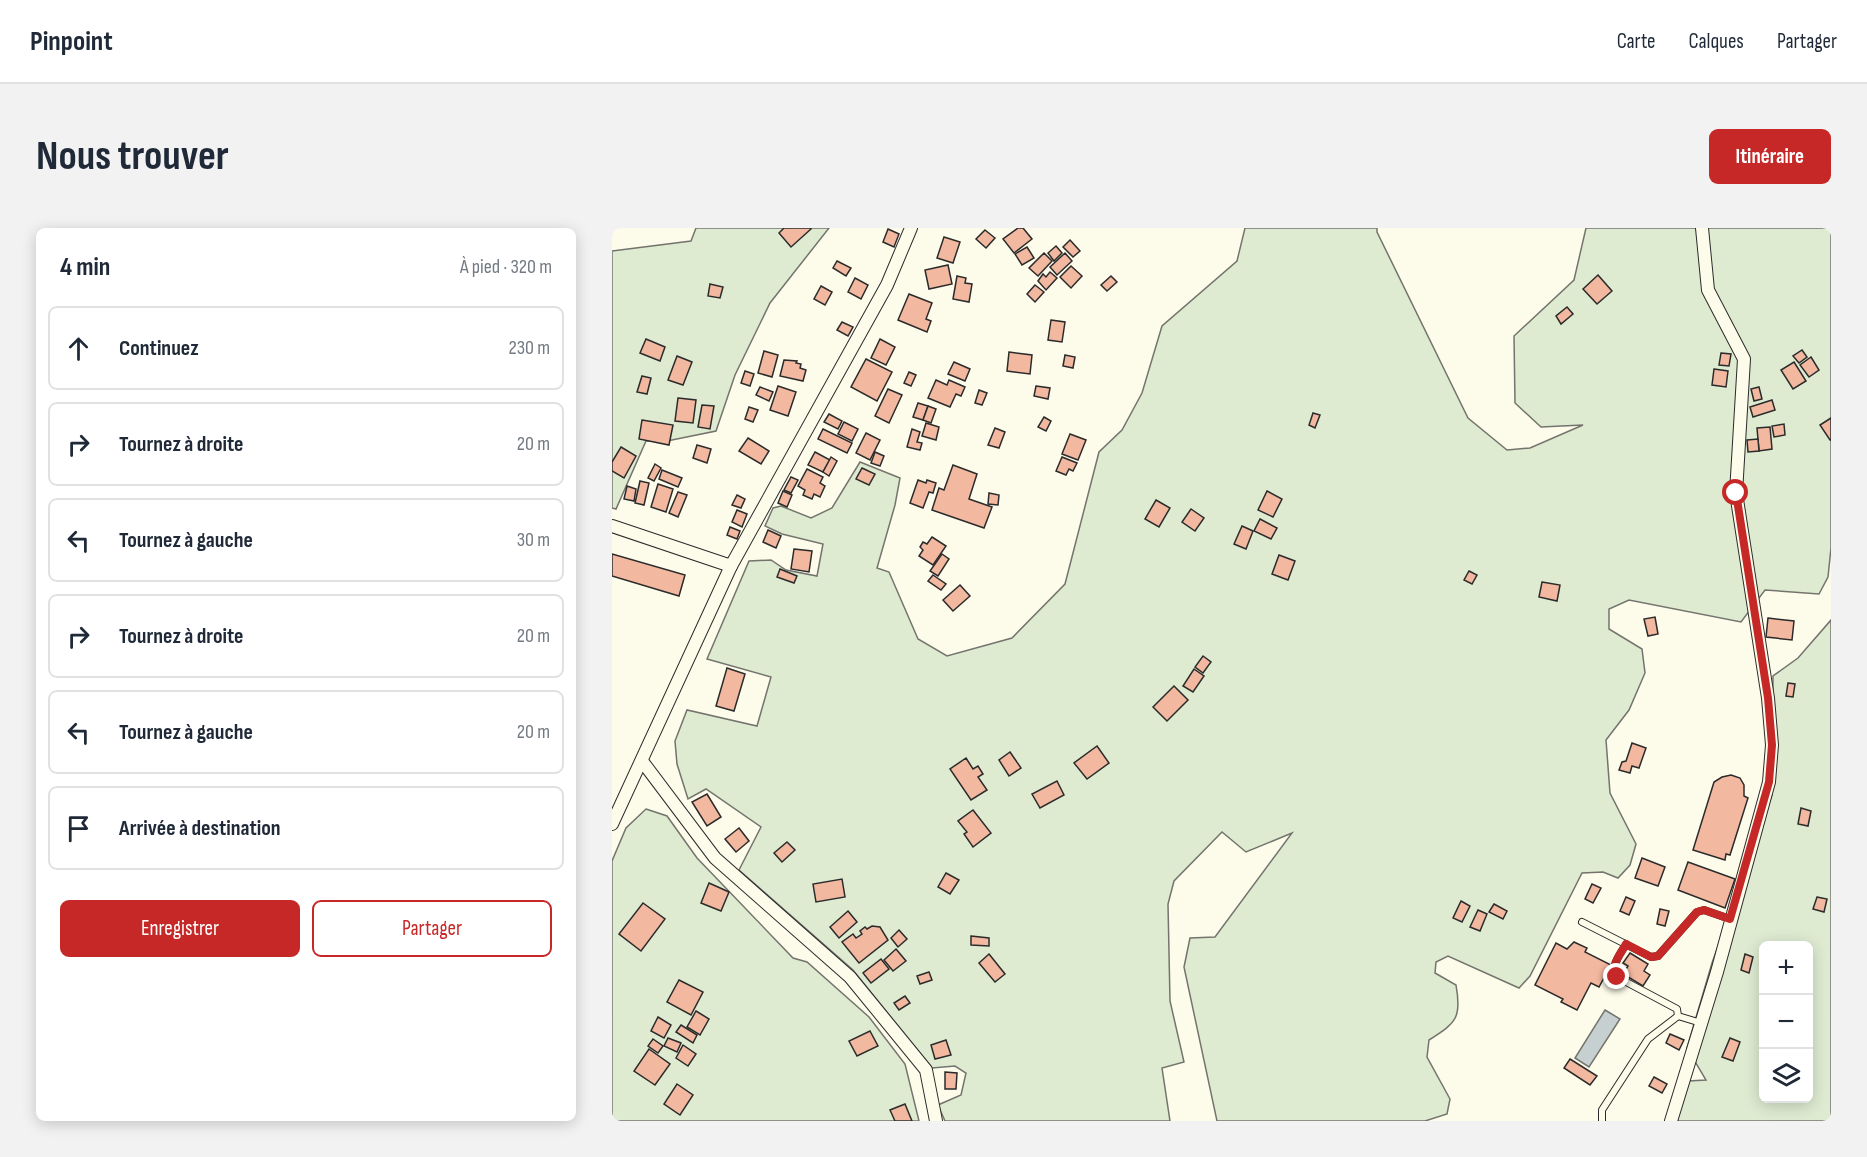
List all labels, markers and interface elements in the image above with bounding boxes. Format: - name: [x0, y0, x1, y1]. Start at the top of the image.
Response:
- text: Pinpoint: [30, 25, 113, 58]
- text: Carte: [1617, 29, 1656, 54]
- text: Calques: [1689, 29, 1744, 54]
- text: Partager: [1777, 29, 1837, 54]
- button: Itinéraire: [1709, 129, 1831, 184]
- text: Nous trouver: [36, 131, 229, 182]
- text: 4 min: [60, 252, 110, 283]
- text: À pied · 320 m: [460, 255, 552, 279]
- icon: ahead: [62, 332, 95, 365]
- text: Continuez: [119, 335, 199, 362]
- text: 230 m: [508, 336, 550, 360]
- icon: right: [62, 428, 95, 461]
- text: Tournez à droite: [119, 431, 244, 458]
- text: 20 m: [517, 432, 550, 456]
- route start: [1722, 479, 1748, 505]
- icon: left: [62, 524, 95, 557]
- text: Tournez à gauche: [119, 527, 253, 554]
- text: 30 m: [517, 528, 550, 552]
- icon: right: [62, 620, 95, 653]
- text: Tournez à droite: [119, 623, 244, 650]
- text: 20 m: [517, 624, 550, 648]
- icon: left: [62, 716, 95, 749]
- text: Tournez à gauche: [119, 719, 253, 746]
- text: 20 m: [517, 720, 550, 744]
- icon: arrive: [62, 812, 95, 845]
- text: Arrivée à destination: [119, 815, 281, 842]
- button: Enregistrer: [60, 900, 300, 957]
- button: Partager: [312, 900, 552, 957]
- map controls: [1759, 941, 1813, 1103]
- button: +: [1759, 941, 1813, 995]
- route end: [1603, 963, 1629, 989]
- button: −: [1759, 995, 1813, 1049]
- button: layers: [1759, 1049, 1813, 1103]

